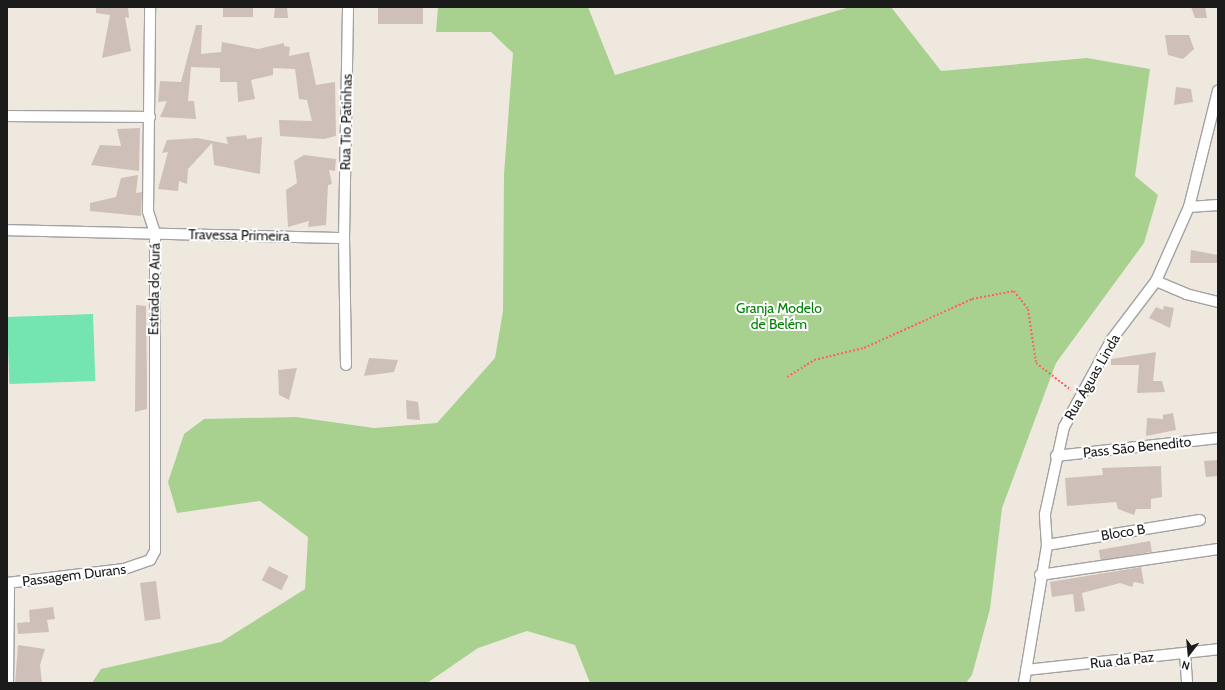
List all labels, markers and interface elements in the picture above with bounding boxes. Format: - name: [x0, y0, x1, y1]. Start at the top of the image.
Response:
- street label: Rua Tio Patinhas: [337, 74, 355, 170]
- street label: Travessa Primeira: [188, 226, 290, 244]
- street label: Estrada do Aurá: [145, 243, 163, 335]
- park label: Granja Modelo de Belém: [736, 300, 822, 332]
- street label: Rua Águas Linda: [1061, 331, 1123, 423]
- street label: Pass São Benedito: [1082, 433, 1192, 461]
- street label: Bloco B: [1100, 520, 1146, 544]
- street label: Passagem Durans: [21, 560, 127, 590]
- north arrow: [1169, 634, 1209, 674]
- street label: Rua da Paz: [1089, 648, 1155, 672]
- text: N: [1180, 658, 1191, 673]

